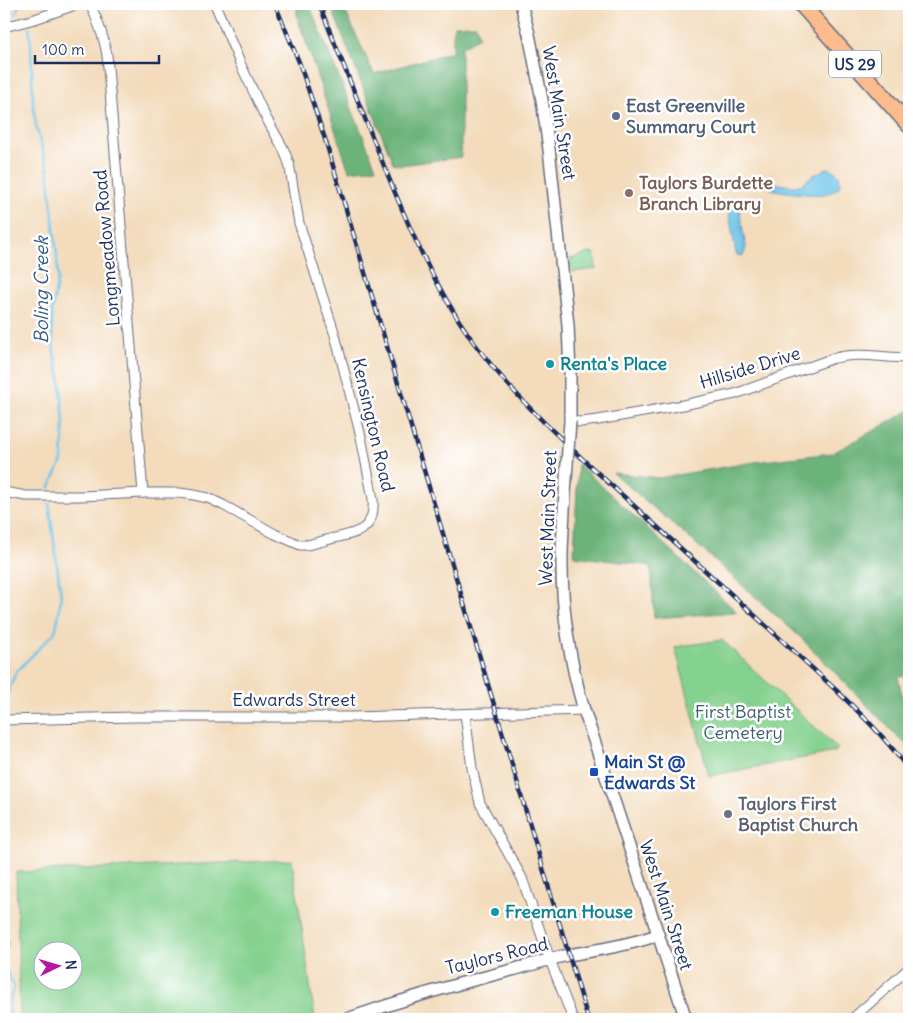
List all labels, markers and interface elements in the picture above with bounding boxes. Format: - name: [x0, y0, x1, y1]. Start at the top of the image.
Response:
- scale bar: [35, 32, 159, 64]
- text: 100 m: [42, 40, 84, 59]
- street label: West Main Street: [538, 44, 581, 182]
- road number: US 29: [829, 51, 881, 78]
- place label: East Greenville Summary Court: [626, 94, 757, 138]
- marker: East Greenville Summary Court: [610, 110, 622, 122]
- street label: Longmeadow Road: [88, 168, 125, 327]
- place label: Taylors Burdette Branch Library: [639, 171, 773, 215]
- marker: Taylors Burdette Branch Library: [623, 187, 635, 199]
- water label: Boling Creek: [29, 235, 53, 344]
- street label: Hillside Drive: [697, 341, 803, 394]
- place label: Renta's Place: [560, 352, 667, 375]
- street label: Kensington Road: [347, 356, 400, 494]
- marker: Renta's Place: [544, 358, 556, 370]
- street label: West Main Street: [534, 450, 561, 586]
- street label: Edwards Street: [232, 688, 356, 711]
- park label: First Baptist Cemetery: [695, 700, 791, 744]
- place label: Main St @ Edwards St: [604, 750, 696, 794]
- marker: Main St @ Edwards St: [588, 766, 600, 778]
- place label: Taylors First Baptist Church: [738, 792, 859, 836]
- marker: Taylors First Baptist Church: [722, 808, 734, 820]
- street label: West Main Street: [635, 837, 698, 973]
- place label: Freeman House: [505, 900, 633, 923]
- marker: Freeman House: [489, 906, 501, 918]
- street label: Taylors Road: [443, 932, 551, 979]
- north arrow: [32, 940, 82, 990]
- text: N: [62, 959, 80, 970]

